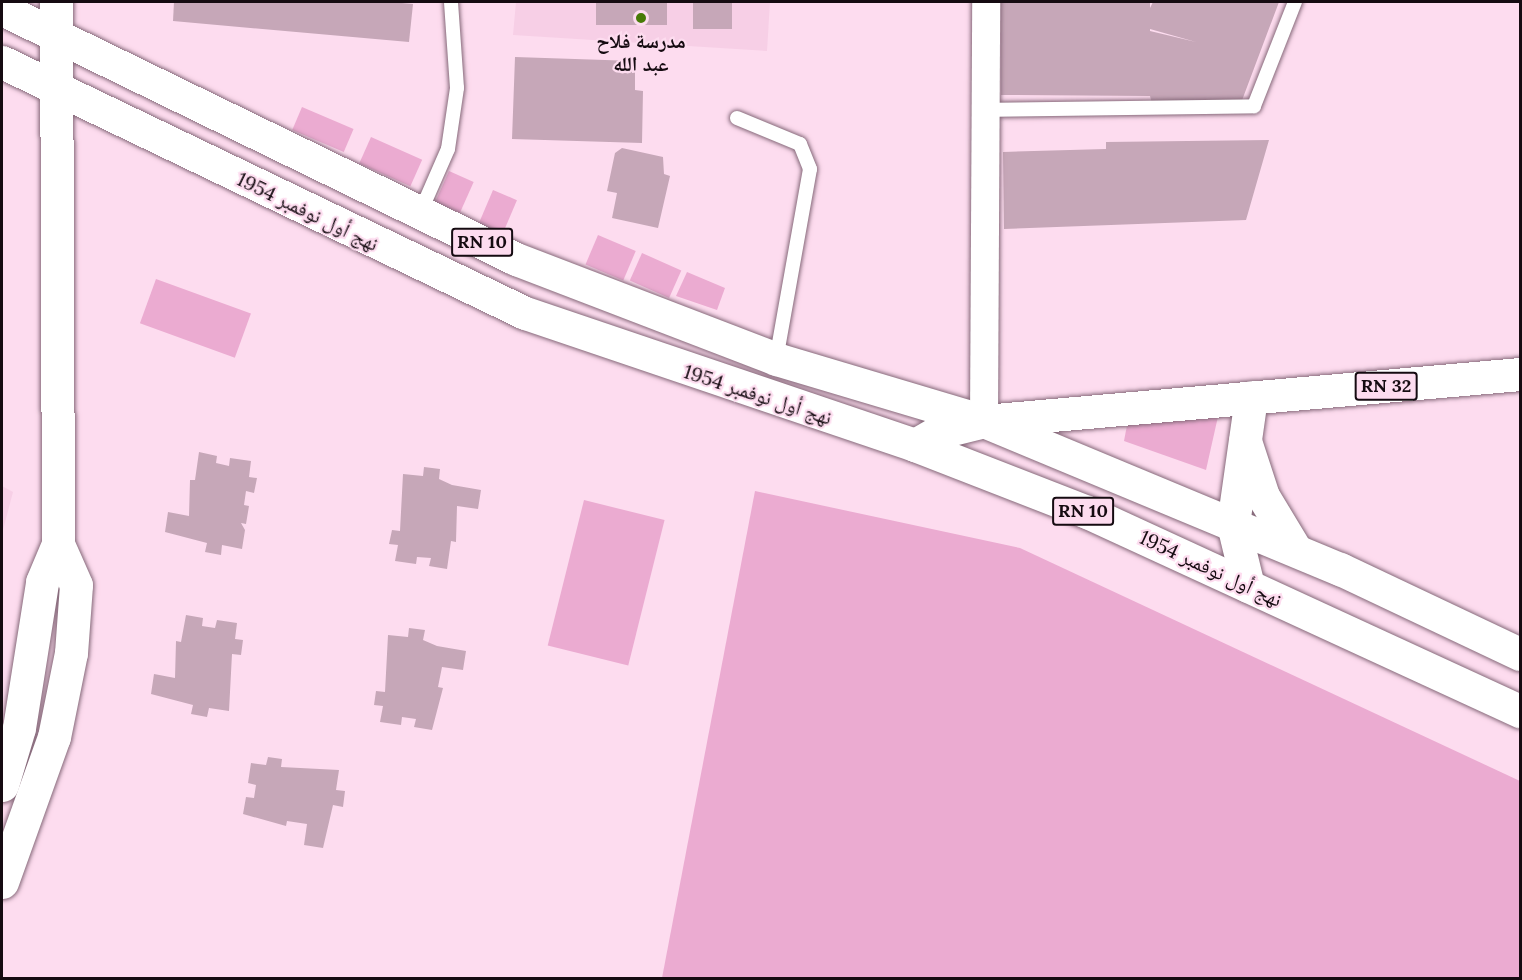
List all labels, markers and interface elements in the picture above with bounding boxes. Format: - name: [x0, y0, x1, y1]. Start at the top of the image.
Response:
- marker: مدرسة فلاح عبد الله: [634, 11, 648, 25]
- place label: مدرسة فلاح عبد الله: [596, 28, 686, 75]
- street label: نهج أول نوفمبر 1954: [233, 166, 383, 256]
- road number: RN 10: [450, 227, 514, 257]
- street label: نهج أول نوفمبر 1954: [681, 359, 835, 429]
- road number: RN 32: [1354, 371, 1418, 401]
- road number: RN 10: [1052, 496, 1114, 526]
- street label: نهج أول نوفمبر 1954: [1136, 525, 1286, 611]

